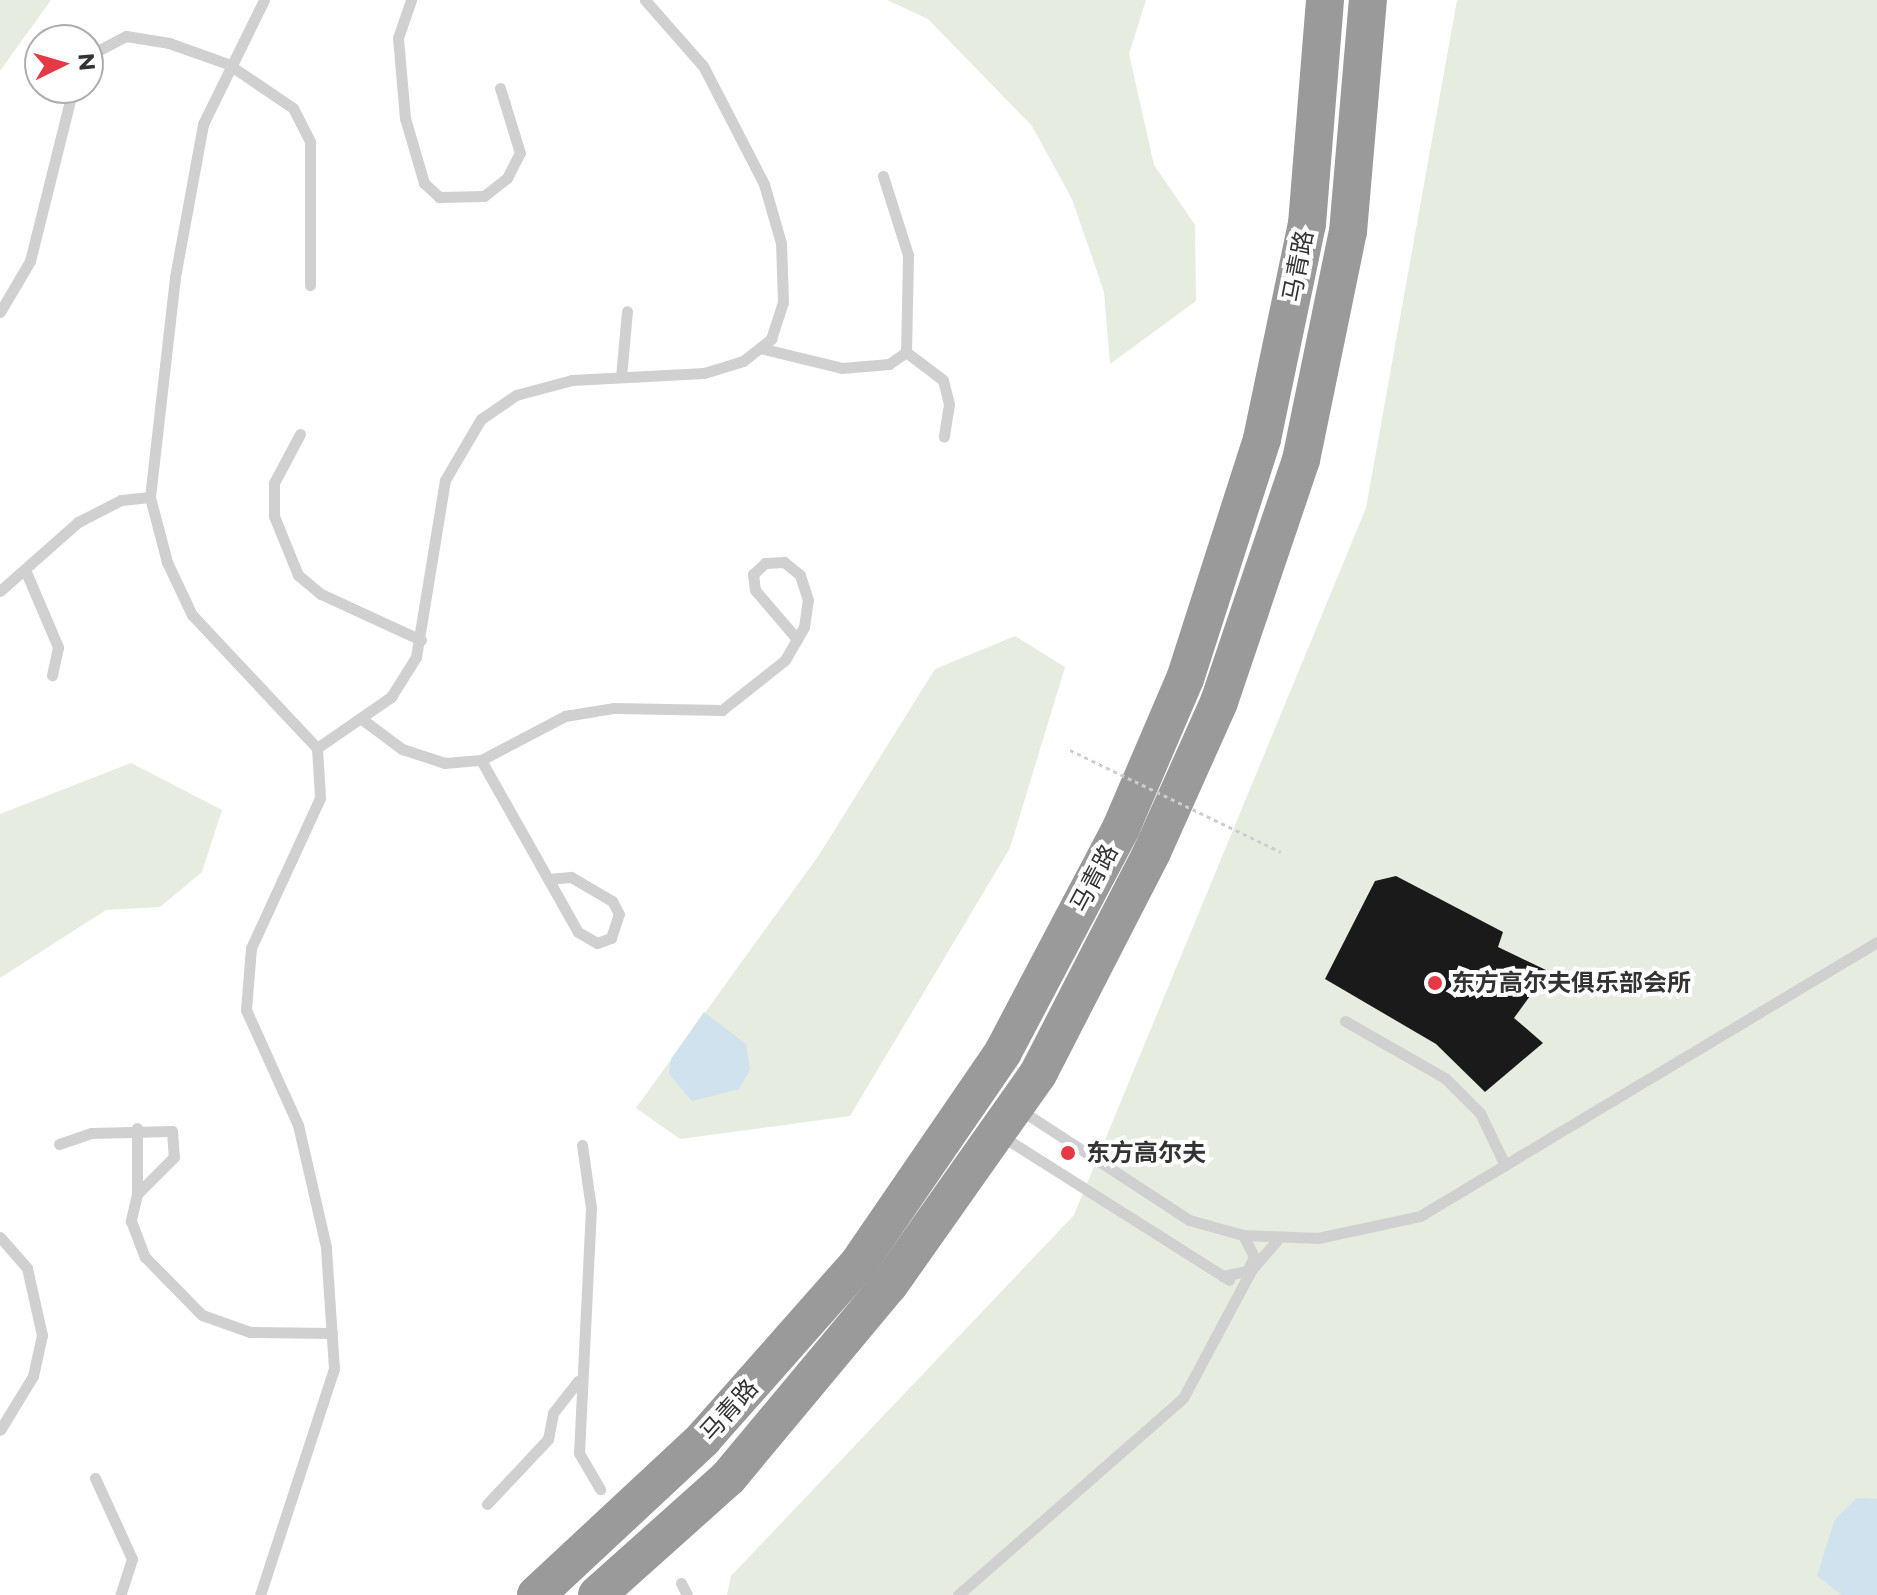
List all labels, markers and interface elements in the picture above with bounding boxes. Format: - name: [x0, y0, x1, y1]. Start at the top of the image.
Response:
- north arrow: [24, 24, 104, 104]
- text: N: [72, 52, 101, 72]
- street label: 马青路: [1277, 228, 1319, 304]
- street label: 马青路: [1064, 839, 1124, 917]
- place label: 东方高尔夫俱乐部会所: [1451, 969, 1691, 997]
- marker: 东方高尔夫俱乐部会所: [1426, 974, 1444, 992]
- place label: 东方高尔夫: [1086, 1139, 1206, 1167]
- marker: 东方高尔夫: [1057, 1142, 1079, 1164]
- street label: 马青路: [694, 1374, 764, 1446]

